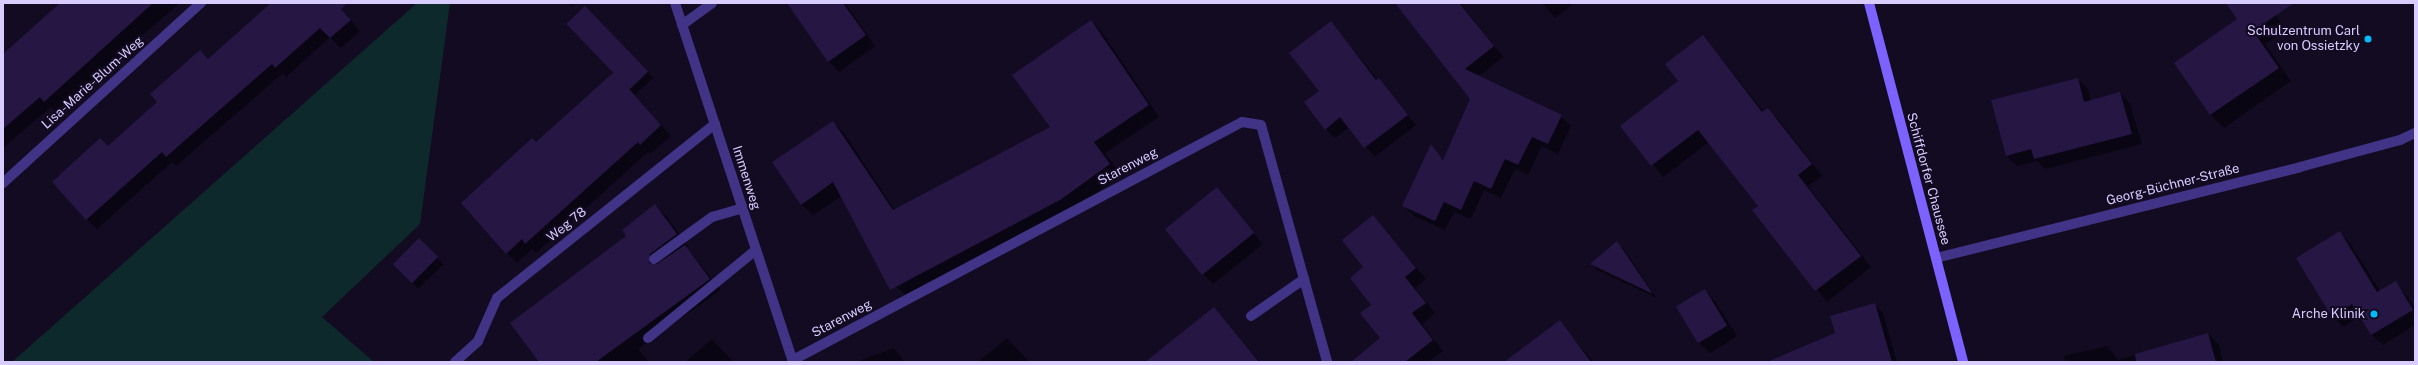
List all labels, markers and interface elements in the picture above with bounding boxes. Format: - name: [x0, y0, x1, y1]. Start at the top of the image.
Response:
- place label: Schulzentrum Carl von Ossietzky: [2247, 24, 2360, 55]
- street label: Lisa-Marie-Blum-Weg: [39, 33, 147, 133]
- marker: Schulzentrum Carl von Ossietzky: [2363, 34, 2373, 44]
- street label: Schiffdorfer Chaussee: [1903, 111, 1953, 247]
- street label: Immenweg: [728, 144, 764, 212]
- street label: Starenweg: [1095, 145, 1161, 189]
- street label: Georg-Büchner-Straße: [2105, 161, 2241, 209]
- street label: Weg 78: [544, 204, 590, 246]
- street label: Starenweg: [809, 297, 875, 341]
- place label: Arche Klinik: [2292, 306, 2365, 322]
- marker: Arche Klinik: [2368, 308, 2380, 320]

